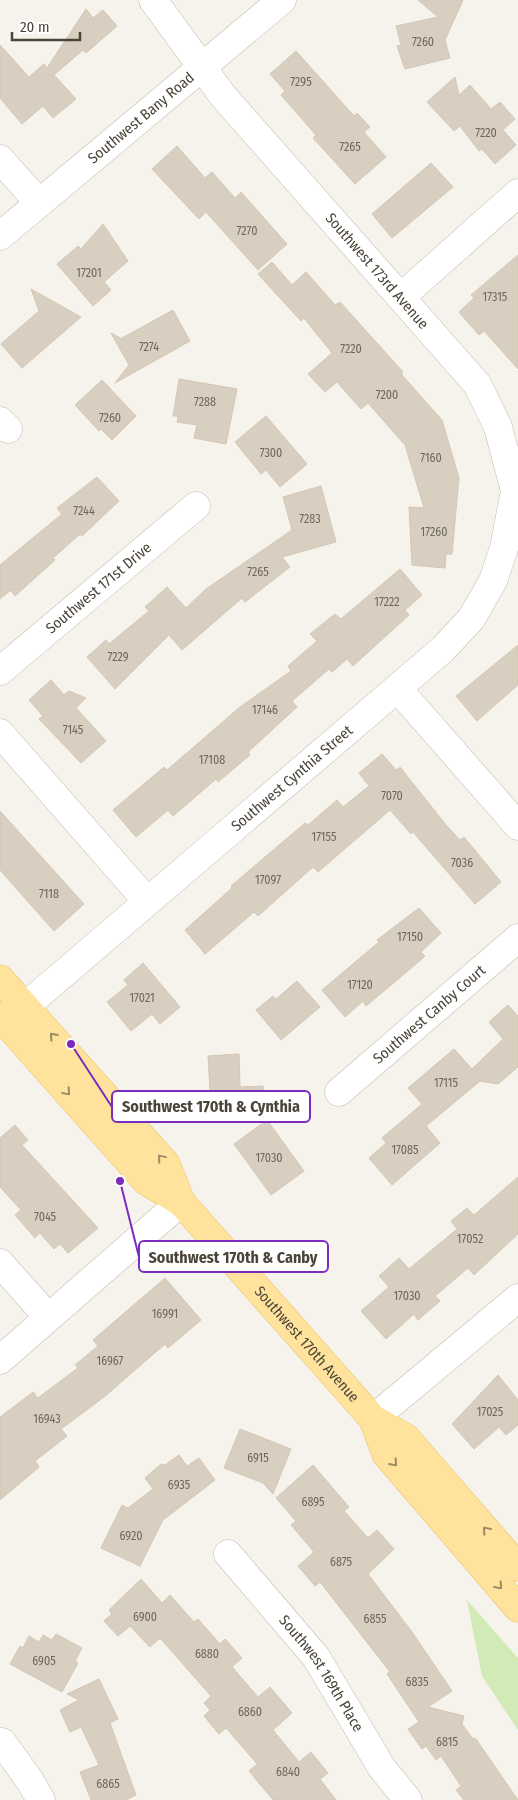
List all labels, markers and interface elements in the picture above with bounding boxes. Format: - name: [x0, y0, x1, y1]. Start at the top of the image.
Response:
- scale bar: [12, 10, 80, 42]
- text: 20 m: [20, 18, 50, 36]
- house number: 7260: [412, 35, 434, 49]
- street label: Southwest Bany Road: [84, 68, 198, 167]
- house number: 7295: [290, 75, 312, 89]
- house number: 7220: [475, 126, 497, 140]
- house number: 7265: [339, 140, 361, 154]
- street label: Southwest 173rd Avenue: [322, 209, 432, 333]
- house number: 7270: [237, 224, 257, 238]
- house number: 17201: [76, 266, 102, 280]
- house number: 17315: [483, 290, 508, 304]
- house number: 7274: [139, 340, 159, 354]
- house number: 7220: [340, 342, 362, 356]
- house number: 7200: [376, 388, 398, 402]
- house number: 7288: [194, 395, 216, 409]
- house number: 7260: [99, 411, 121, 425]
- house number: 7300: [260, 446, 282, 460]
- house number: 7160: [420, 451, 442, 465]
- house number: 7244: [73, 504, 95, 518]
- house number: 7283: [299, 512, 321, 526]
- house number: 17260: [421, 525, 447, 539]
- street label: Southwest 171st Drive: [42, 538, 155, 637]
- house number: 7265: [247, 565, 269, 579]
- house number: 17222: [374, 595, 400, 609]
- house number: 7229: [107, 650, 129, 664]
- house number: 17146: [252, 703, 278, 717]
- street label: Southwest Cynthia Street: [228, 721, 356, 835]
- house number: 7145: [63, 723, 84, 737]
- house number: 17108: [199, 753, 225, 767]
- house number: 7070: [381, 789, 403, 803]
- house number: 17155: [311, 830, 337, 844]
- house number: 7036: [451, 856, 473, 870]
- house number: 17097: [255, 873, 281, 887]
- house number: 7118: [39, 887, 59, 901]
- house number: 17150: [397, 930, 423, 944]
- street label: Southwest Canby Court: [369, 961, 489, 1068]
- house number: 17120: [347, 978, 373, 992]
- house number: 17021: [129, 991, 155, 1005]
- one-way arrow: [50, 1033, 59, 1042]
- house number: 17115: [434, 1076, 459, 1090]
- one-way arrow: [61, 1087, 70, 1096]
- callout: Southwest 170th & Cynthia: [112, 1091, 310, 1122]
- text: Southwest 170th & Cynthia: [122, 1097, 300, 1116]
- house number: 17085: [391, 1143, 419, 1157]
- house number: 17030: [255, 1151, 283, 1165]
- one-way arrow: [157, 1155, 166, 1164]
- house number: 7045: [34, 1210, 57, 1224]
- house number: 17052: [457, 1232, 483, 1246]
- callout: Southwest 170th & Canby: [139, 1241, 328, 1272]
- text: Southwest 170th & Canby: [149, 1248, 318, 1267]
- street label: Southwest 170th Avenue: [251, 1282, 363, 1406]
- house number: 17030: [393, 1289, 421, 1303]
- house number: 16991: [152, 1307, 178, 1321]
- house number: 16967: [97, 1354, 124, 1368]
- house number: 17025: [477, 1405, 504, 1419]
- house number: 16943: [33, 1412, 61, 1426]
- house number: 6915: [247, 1451, 269, 1465]
- one-way arrow: [388, 1457, 396, 1466]
- house number: 6935: [168, 1478, 191, 1492]
- house number: 6895: [301, 1495, 325, 1509]
- one-way arrow: [483, 1527, 492, 1536]
- house number: 6920: [120, 1529, 142, 1543]
- house number: 6875: [330, 1555, 352, 1569]
- one-way arrow: [494, 1581, 503, 1590]
- house number: 6900: [133, 1610, 157, 1624]
- street label: Southwest 169th Place: [275, 1611, 367, 1735]
- house number: 6855: [364, 1612, 387, 1626]
- house number: 6880: [195, 1647, 219, 1661]
- house number: 6905: [32, 1654, 56, 1668]
- house number: 6835: [406, 1675, 429, 1689]
- house number: 6860: [238, 1705, 262, 1719]
- house number: 6815: [436, 1735, 458, 1749]
- house number: 6840: [276, 1765, 300, 1779]
- house number: 6865: [96, 1777, 120, 1791]

